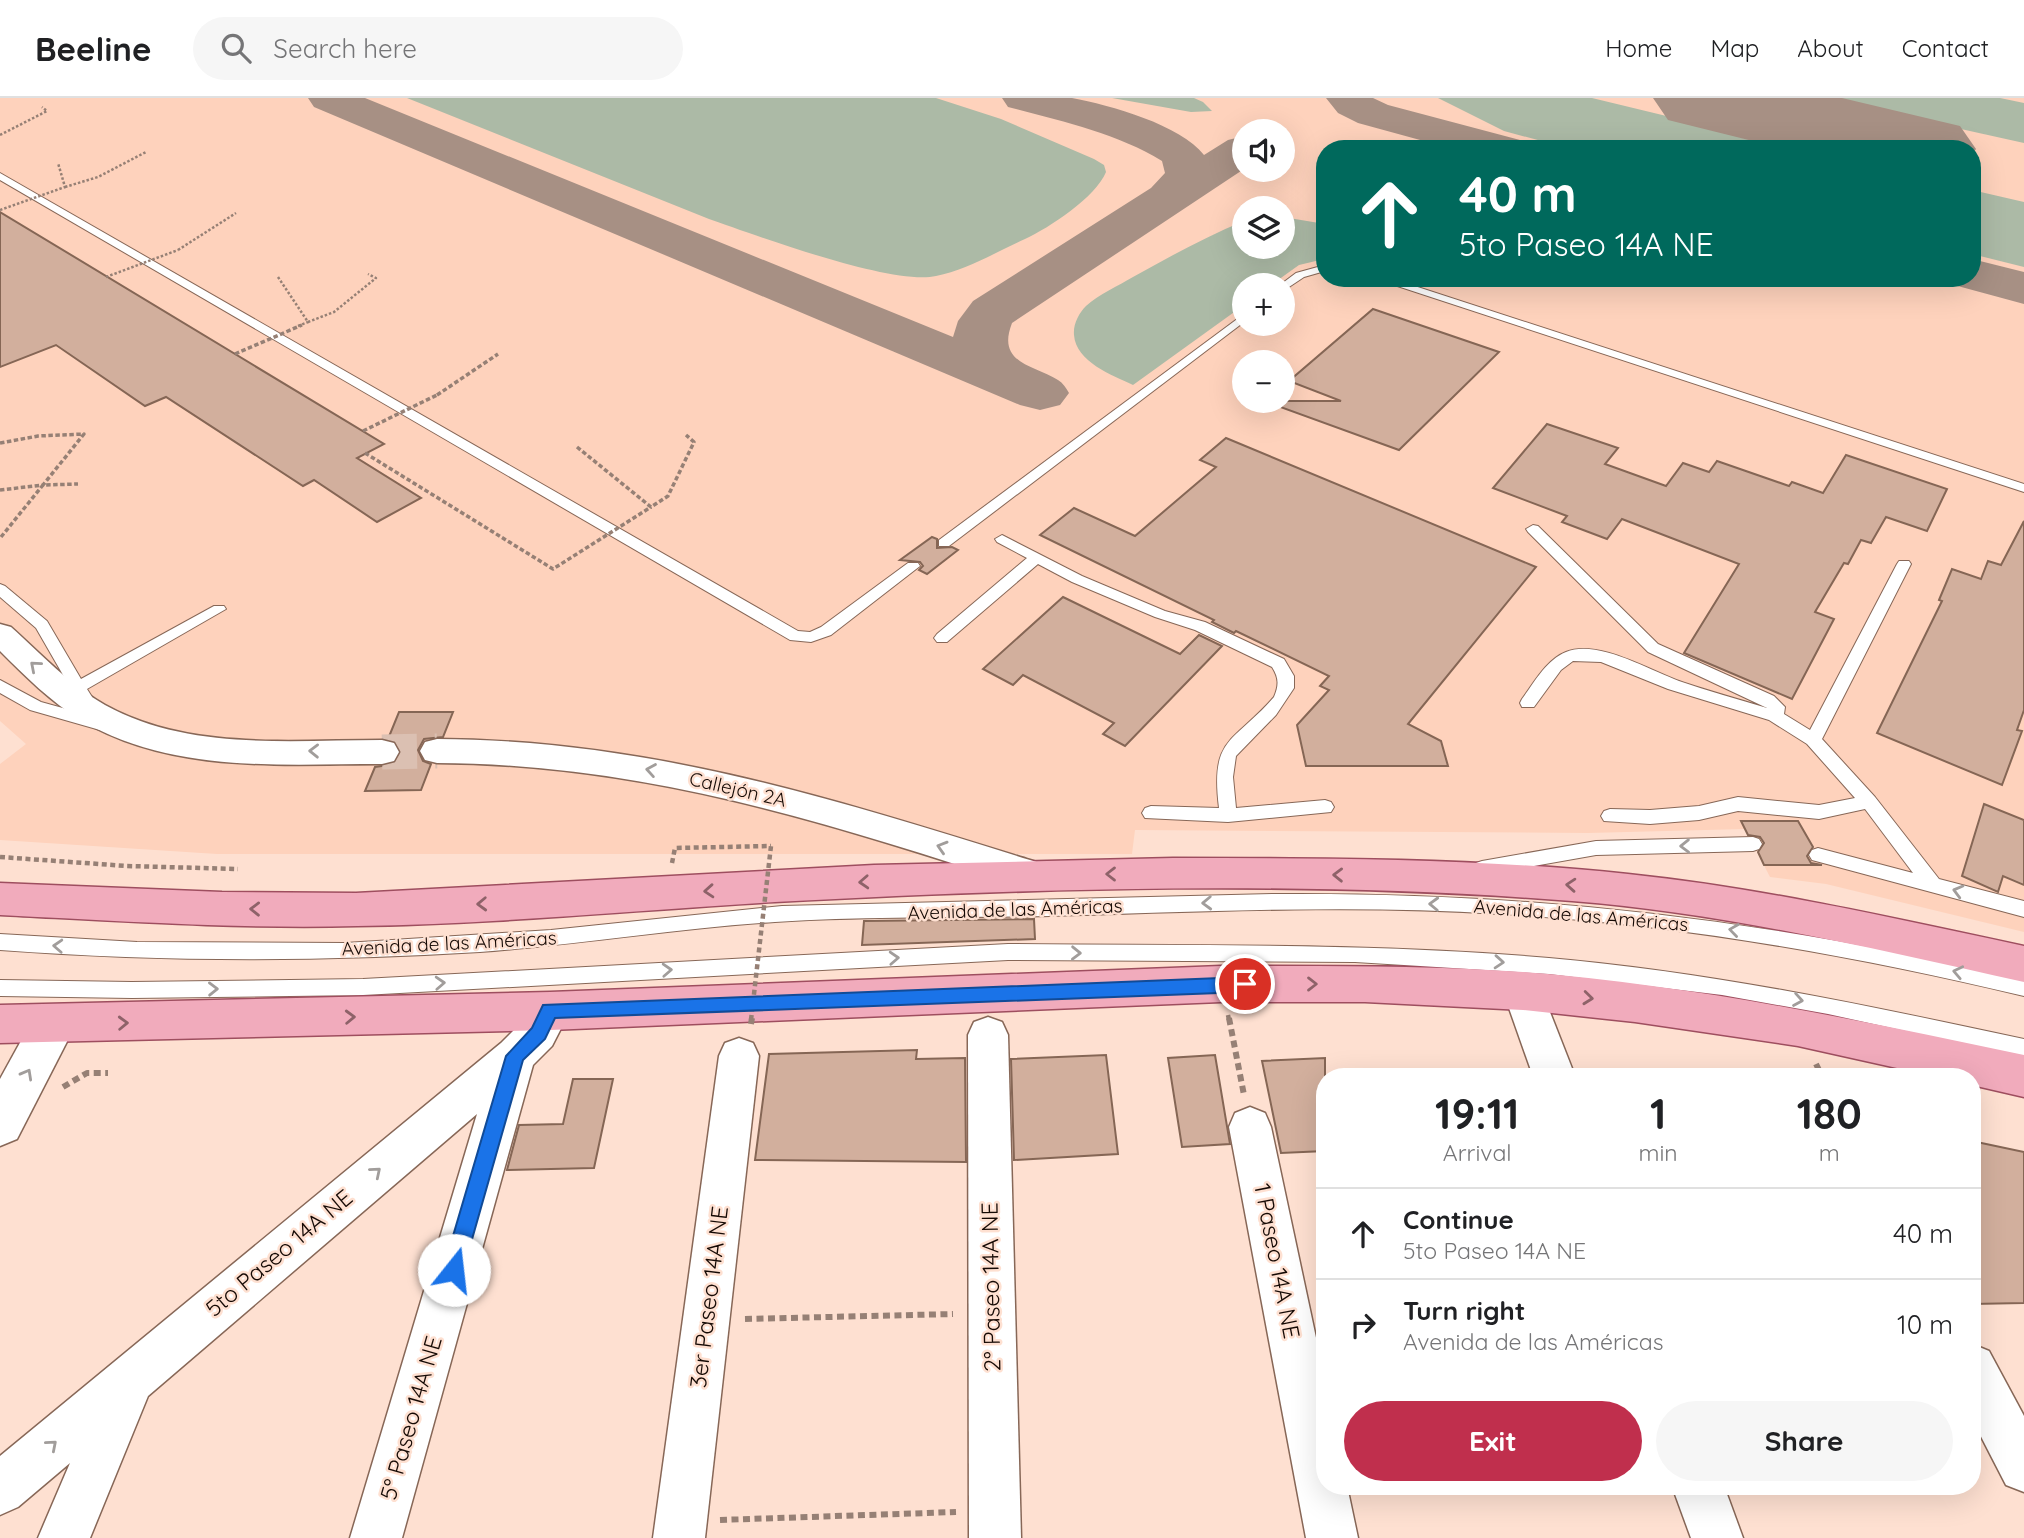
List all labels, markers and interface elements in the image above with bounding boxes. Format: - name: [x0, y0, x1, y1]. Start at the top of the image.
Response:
- search box: [193, 17, 683, 80]
- text: Beeline: [35, 28, 151, 69]
- icon: search: [217, 29, 255, 67]
- text: Search here: [273, 32, 417, 65]
- text: Home: [1605, 33, 1672, 63]
- text: Map: [1710, 33, 1759, 63]
- text: About: [1797, 33, 1864, 63]
- text: Contact: [1902, 33, 1989, 63]
- map controls: [1232, 119, 1295, 413]
- button: sound: [1232, 119, 1295, 182]
- text: 40 m: [1459, 163, 1577, 224]
- icon: ahead: [1344, 168, 1435, 259]
- button: layers: [1232, 196, 1295, 259]
- text: 5to Paseo 14A NE: [1459, 224, 1714, 264]
- button: +: [1232, 273, 1295, 336]
- button: −: [1232, 350, 1295, 413]
- one-way arrow: [31, 662, 44, 674]
- one-way arrow: [308, 743, 318, 759]
- one-way arrow: [645, 763, 657, 778]
- street label: Callejón 2A: [687, 766, 789, 812]
- one-way arrow: [1679, 838, 1690, 853]
- one-way arrow: [936, 840, 948, 855]
- one-way arrow: [1105, 866, 1116, 882]
- one-way arrow: [1333, 867, 1343, 883]
- one-way arrow: [858, 875, 869, 890]
- one-way arrow: [1565, 878, 1576, 893]
- one-way arrow: [703, 883, 714, 898]
- one-way arrow: [1952, 885, 1964, 900]
- street label: Avenida de las Américas: [907, 893, 1123, 925]
- street label: Avenida de las Américas: [1473, 894, 1689, 936]
- one-way arrow: [1201, 896, 1212, 911]
- one-way arrow: [1429, 896, 1440, 911]
- one-way arrow: [476, 897, 487, 912]
- one-way arrow: [249, 901, 259, 917]
- one-way arrow: [1728, 923, 1740, 938]
- street label: Avenida de las Américas: [341, 925, 557, 961]
- one-way arrow: [52, 938, 63, 953]
- one-way arrow: [1072, 945, 1082, 961]
- one-way arrow: [889, 950, 900, 965]
- pin: [1215, 954, 1275, 1014]
- one-way arrow: [1494, 954, 1505, 969]
- one-way arrow: [662, 963, 673, 978]
- icon: arrive: [1226, 965, 1264, 1003]
- one-way arrow: [1952, 965, 1964, 980]
- one-way arrow: [435, 975, 446, 990]
- one-way arrow: [1307, 976, 1318, 992]
- one-way arrow: [208, 981, 218, 997]
- one-way arrow: [1583, 990, 1594, 1005]
- one-way arrow: [1792, 992, 1804, 1007]
- one-way arrow: [345, 1009, 356, 1024]
- one-way arrow: [118, 1015, 128, 1031]
- one-way arrow: [19, 1069, 32, 1081]
- text: 19:11: [1435, 1087, 1519, 1140]
- text: 1: [1650, 1087, 1666, 1140]
- text: 180: [1797, 1087, 1862, 1140]
- text: Arrival: [1443, 1138, 1512, 1167]
- text: min: [1638, 1138, 1678, 1167]
- text: m: [1819, 1138, 1840, 1167]
- one-way arrow: [368, 1168, 381, 1180]
- street label: 1 Paseo 14A NE: [1248, 1181, 1307, 1341]
- street label: 5to Paseo 14A NE: [199, 1183, 358, 1323]
- street label: 2° Paseo 14A NE: [975, 1202, 1006, 1372]
- text: Continue: [1403, 1203, 1514, 1236]
- street label: 3er Paseo 14A NE: [683, 1204, 734, 1389]
- icon: ahead: [1344, 1215, 1382, 1253]
- text: 40 m: [1893, 1217, 1953, 1250]
- position arrow: [417, 1233, 491, 1307]
- text: 5to Paseo 14A NE: [1403, 1236, 1586, 1265]
- text: Turn right: [1403, 1294, 1525, 1327]
- icon: right: [1344, 1306, 1382, 1344]
- text: 10 m: [1897, 1308, 1953, 1341]
- text: Avenida de las Américas: [1403, 1327, 1663, 1356]
- street label: 5° Paseo 14A NE: [373, 1333, 448, 1503]
- button: Exit: [1344, 1401, 1642, 1481]
- button: Share: [1656, 1401, 1953, 1481]
- one-way arrow: [44, 1441, 57, 1453]

